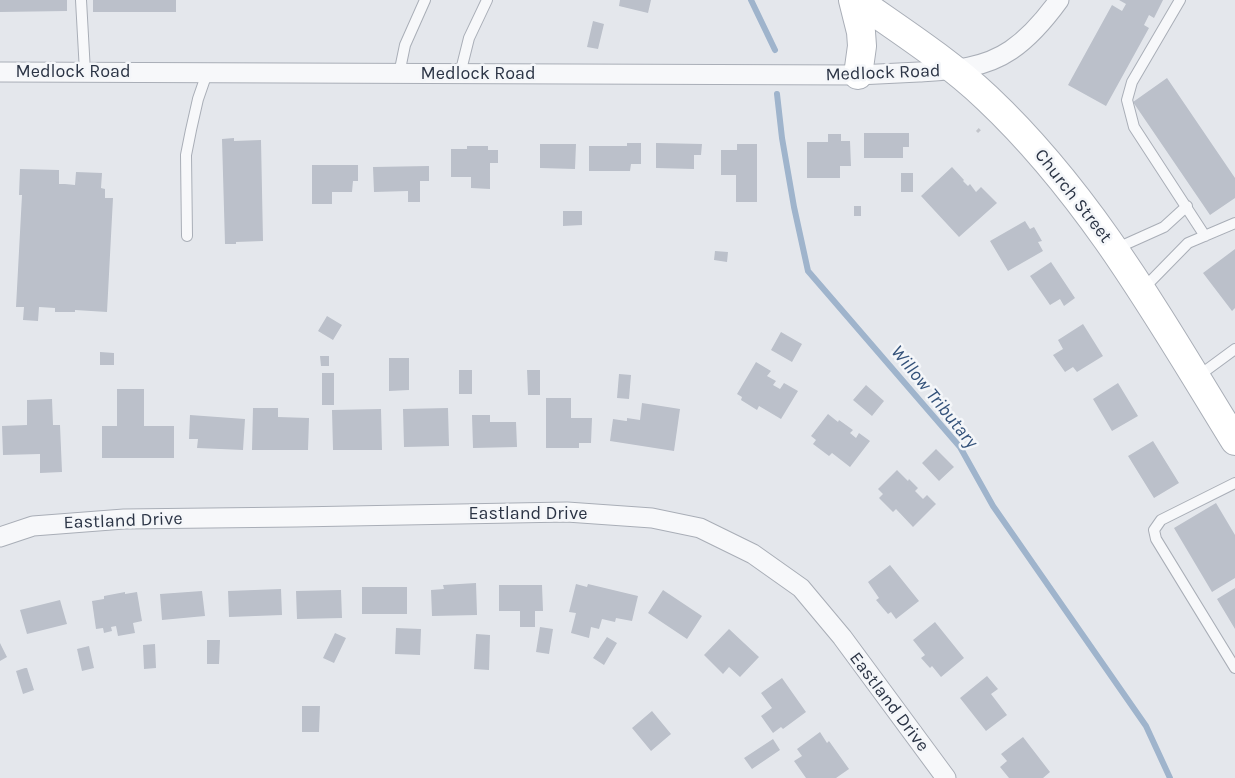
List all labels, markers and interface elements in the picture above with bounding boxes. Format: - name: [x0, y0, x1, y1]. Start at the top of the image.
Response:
- street label: Medlock Road: [825, 60, 941, 86]
- street label: Medlock Road: [15, 61, 131, 83]
- street label: Medlock Road: [420, 63, 536, 85]
- street label: Church Street: [1030, 145, 1116, 247]
- water label: Willow Tributary: [886, 341, 982, 453]
- street label: Eastland Drive: [468, 503, 588, 525]
- street label: Eastland Drive: [63, 508, 183, 534]
- street label: Eastland Drive: [845, 648, 933, 756]

